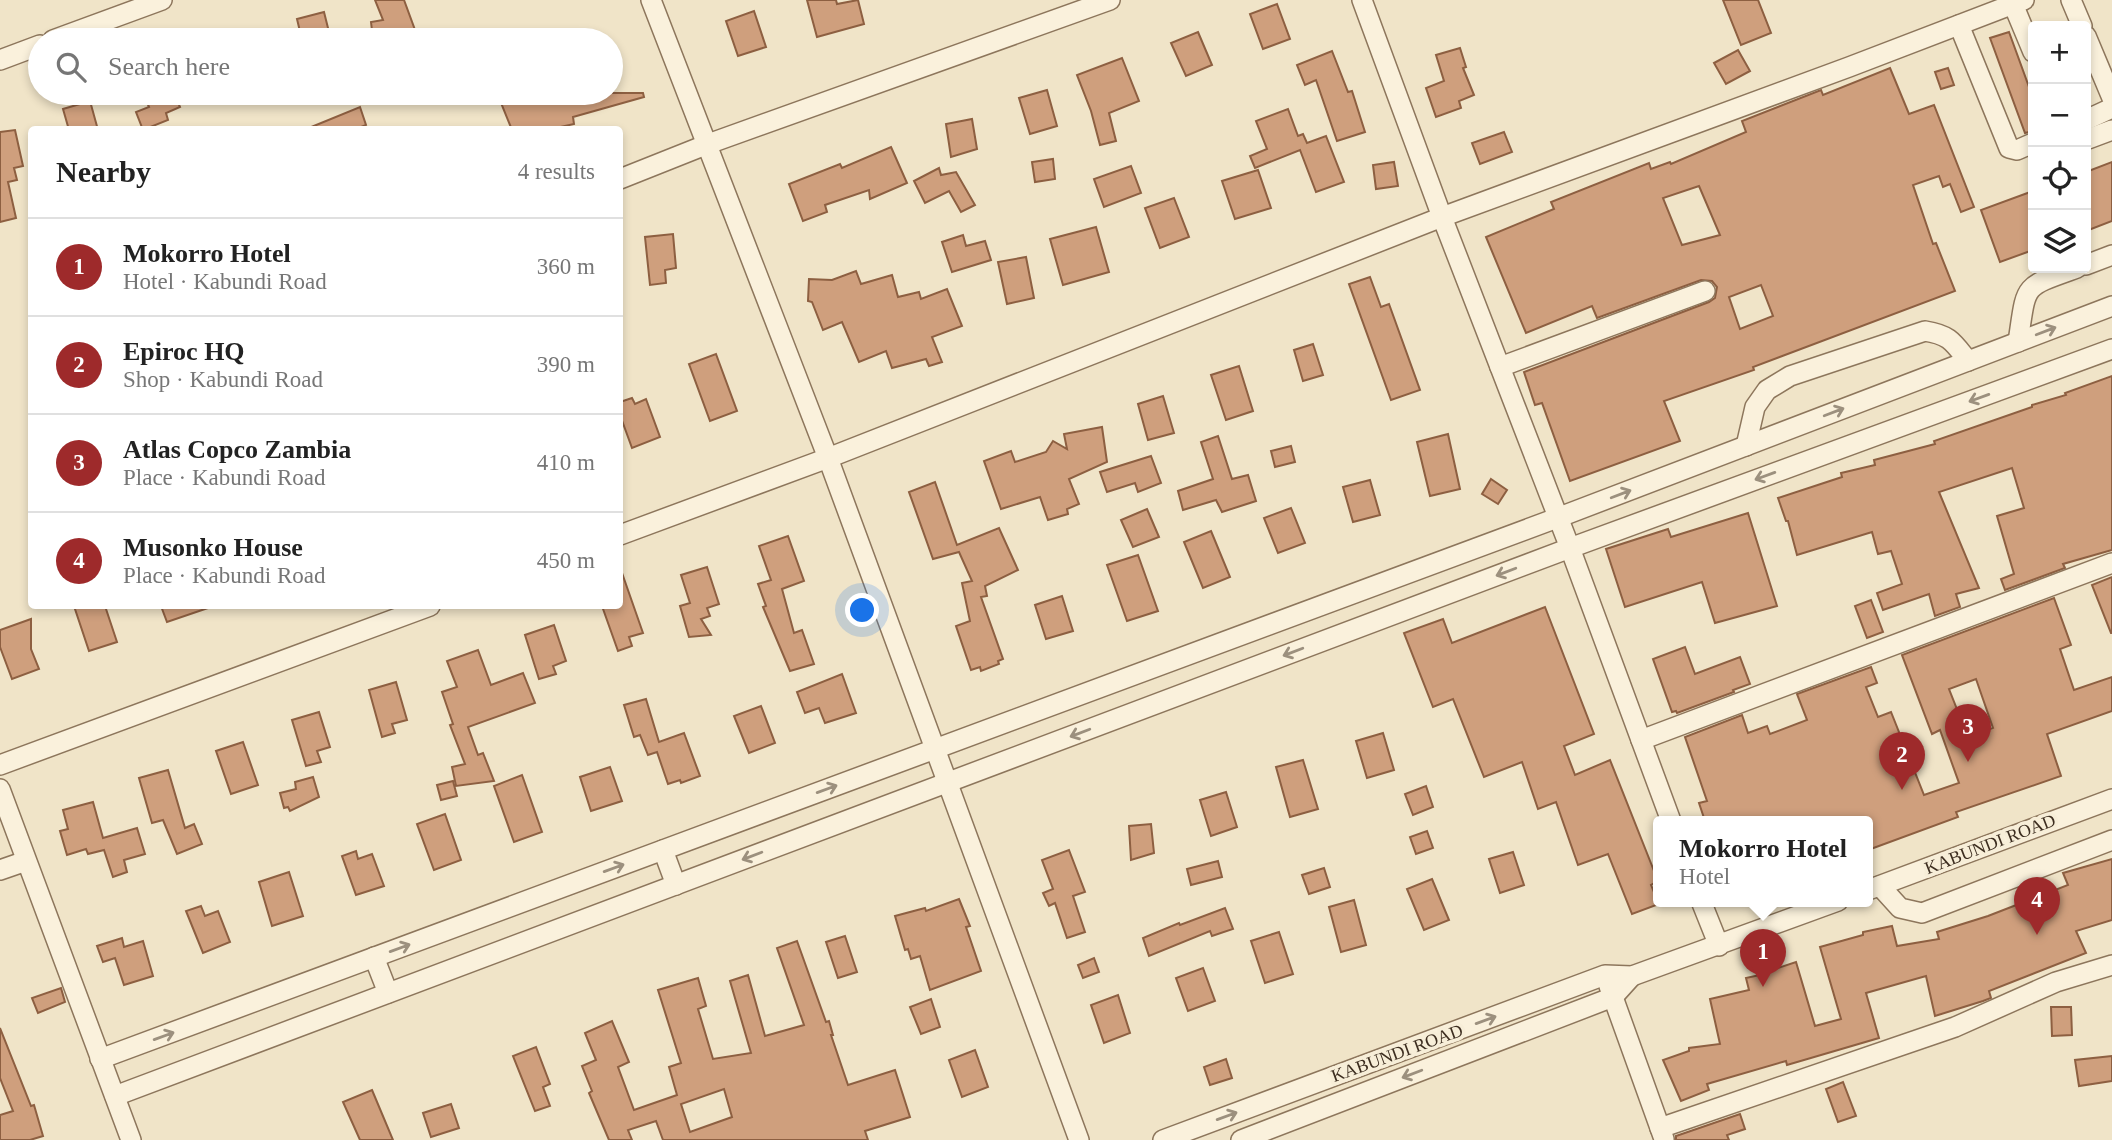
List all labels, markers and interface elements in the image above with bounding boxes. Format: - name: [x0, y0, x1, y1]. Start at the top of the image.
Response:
- map controls: [2028, 21, 2091, 273]
- button: +: [2028, 21, 2091, 84]
- search box: [28, 28, 623, 105]
- icon: search: [52, 48, 90, 86]
- text: Search here: [108, 52, 230, 81]
- button: −: [2028, 84, 2091, 147]
- button: locate: [2028, 147, 2091, 210]
- text: Nearby: [56, 155, 151, 188]
- text: 4 results: [518, 159, 595, 184]
- button: layers: [2028, 210, 2091, 273]
- text: Mokorro Hotel: [123, 239, 291, 268]
- text: 1: [73, 254, 85, 279]
- text: 360 m: [537, 254, 595, 279]
- text: Hotel · Kabundi Road: [123, 269, 327, 294]
- one-way arrow: [2035, 324, 2057, 337]
- text: Epiroc HQ: [123, 337, 245, 366]
- text: 2: [73, 352, 85, 377]
- text: 390 m: [537, 352, 595, 377]
- text: Shop · Kabundi Road: [123, 367, 323, 392]
- one-way arrow: [1968, 393, 1990, 405]
- one-way arrow: [1822, 405, 1844, 418]
- text: Atlas Copco Zambia: [123, 435, 351, 464]
- text: 3: [73, 450, 85, 475]
- text: 410 m: [537, 450, 595, 475]
- text: Place · Kabundi Road: [123, 465, 325, 490]
- one-way arrow: [1755, 471, 1777, 484]
- one-way arrow: [1610, 486, 1632, 499]
- text: Musonko House: [123, 533, 303, 562]
- text: 4: [73, 548, 85, 573]
- text: 450 m: [537, 548, 595, 573]
- text: Place · Kabundi Road: [123, 563, 325, 588]
- one-way arrow: [1495, 567, 1517, 580]
- your location: [845, 593, 879, 627]
- one-way arrow: [1282, 647, 1304, 660]
- pin: 3: [1945, 704, 1991, 762]
- one-way arrow: [1069, 727, 1091, 740]
- pin: 2: [1879, 732, 1925, 790]
- one-way arrow: [815, 782, 837, 794]
- street label: KABUNDI ROAD: [1922, 810, 2058, 878]
- popup: [1653, 816, 1873, 907]
- text: Mokorro Hotel: [1679, 834, 1847, 863]
- one-way arrow: [742, 851, 764, 863]
- one-way arrow: [602, 861, 624, 874]
- text: Hotel: [1679, 864, 1730, 889]
- pin: 4: [2014, 877, 2060, 935]
- pin: 1: [1740, 929, 1786, 987]
- one-way arrow: [389, 940, 411, 953]
- one-way arrow: [1475, 1012, 1496, 1025]
- street label: KABUNDI ROAD: [1329, 1020, 1465, 1086]
- one-way arrow: [153, 1028, 175, 1041]
- one-way arrow: [1401, 1069, 1423, 1082]
- one-way arrow: [1215, 1109, 1237, 1121]

